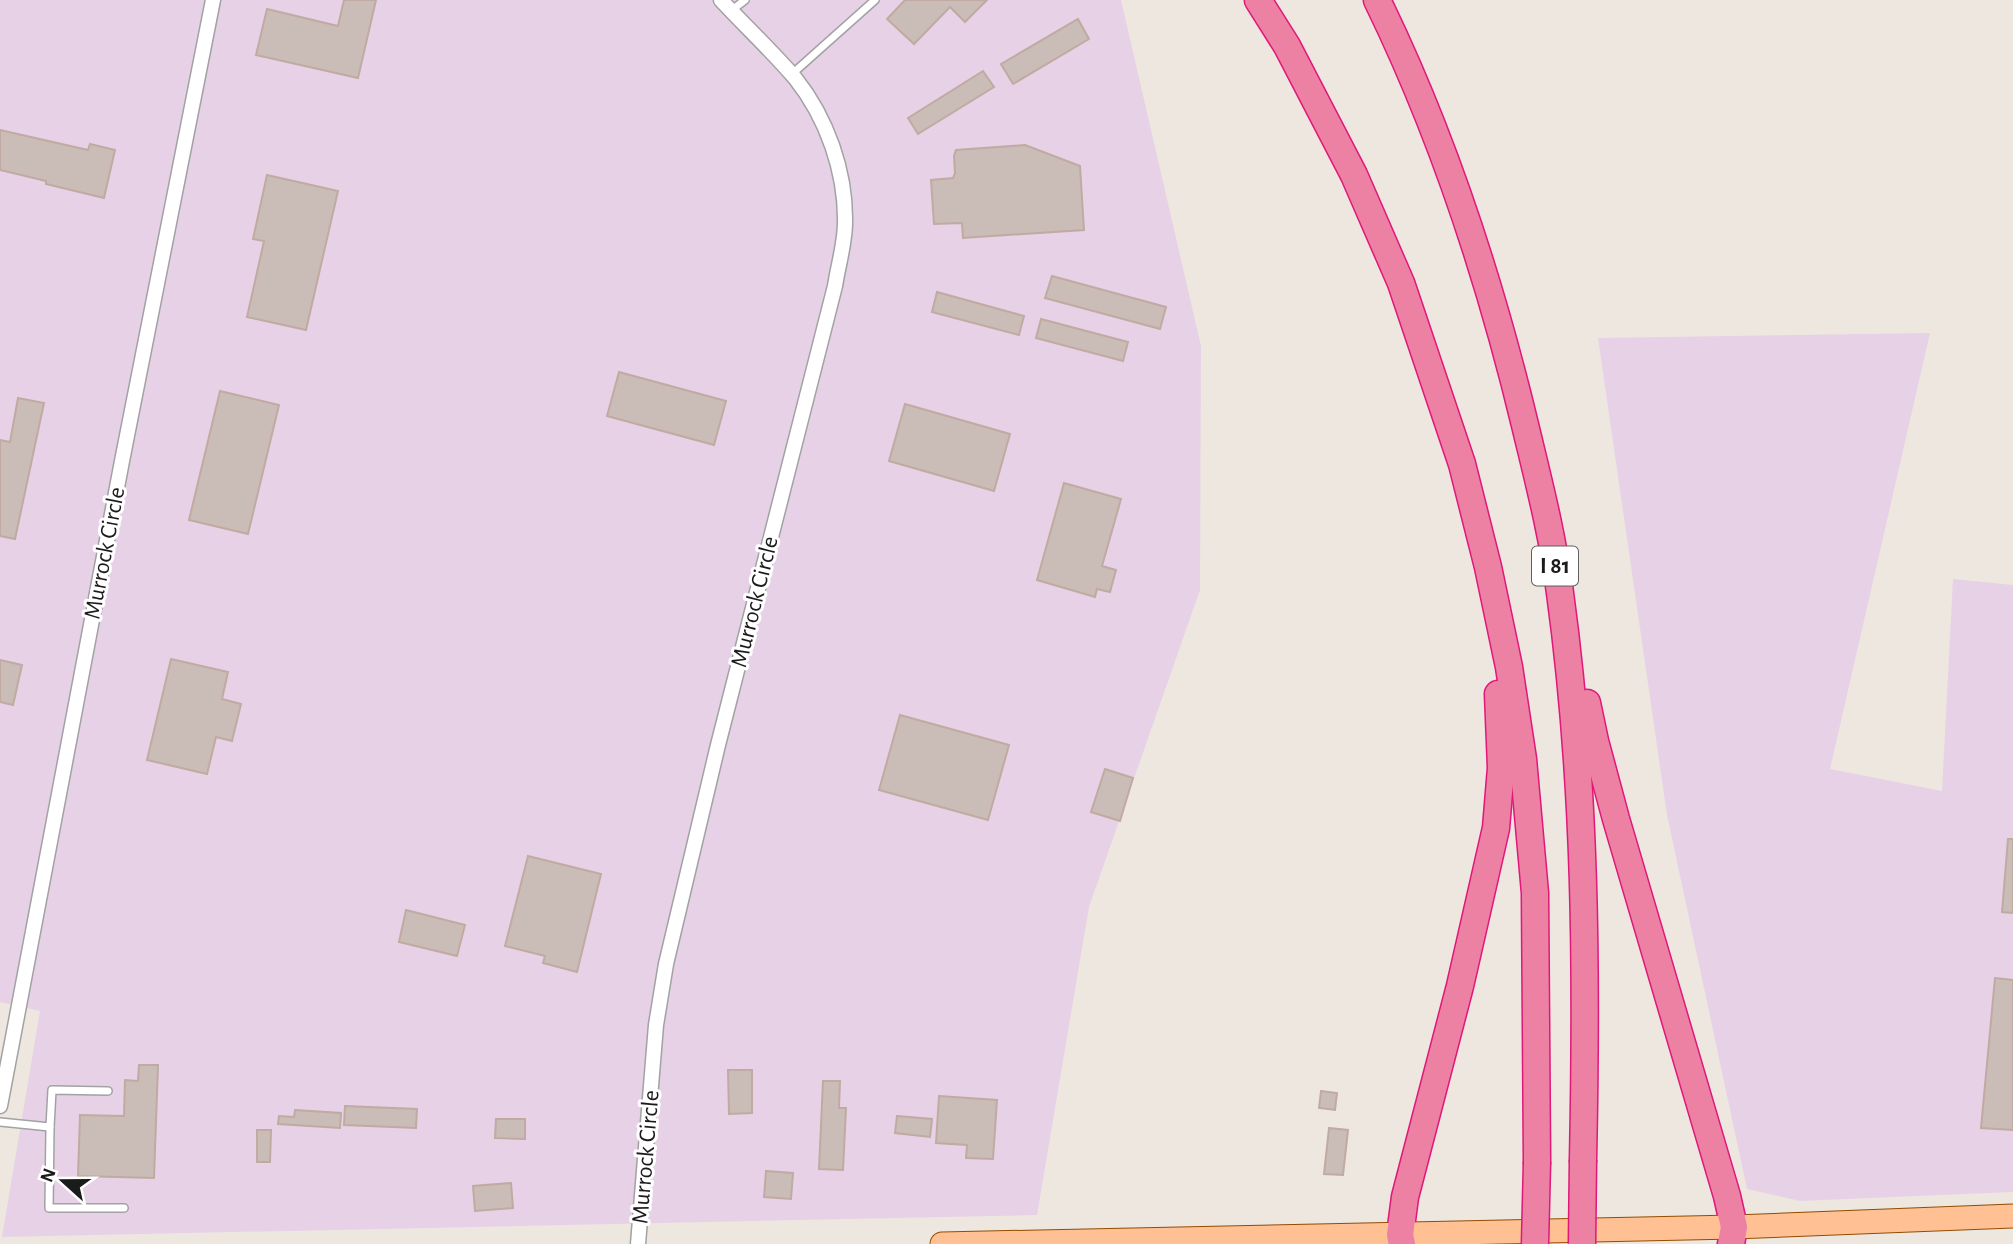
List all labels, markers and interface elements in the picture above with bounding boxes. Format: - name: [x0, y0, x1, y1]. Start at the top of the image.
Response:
- street label: Murrock Circle: [80, 485, 130, 621]
- street label: Murrock Circle: [727, 534, 783, 670]
- road number: I 81: [1532, 546, 1578, 586]
- street label: Murrock Circle: [628, 1089, 664, 1225]
- north arrow: [28, 1146, 98, 1216]
- text: N: [37, 1166, 60, 1185]

